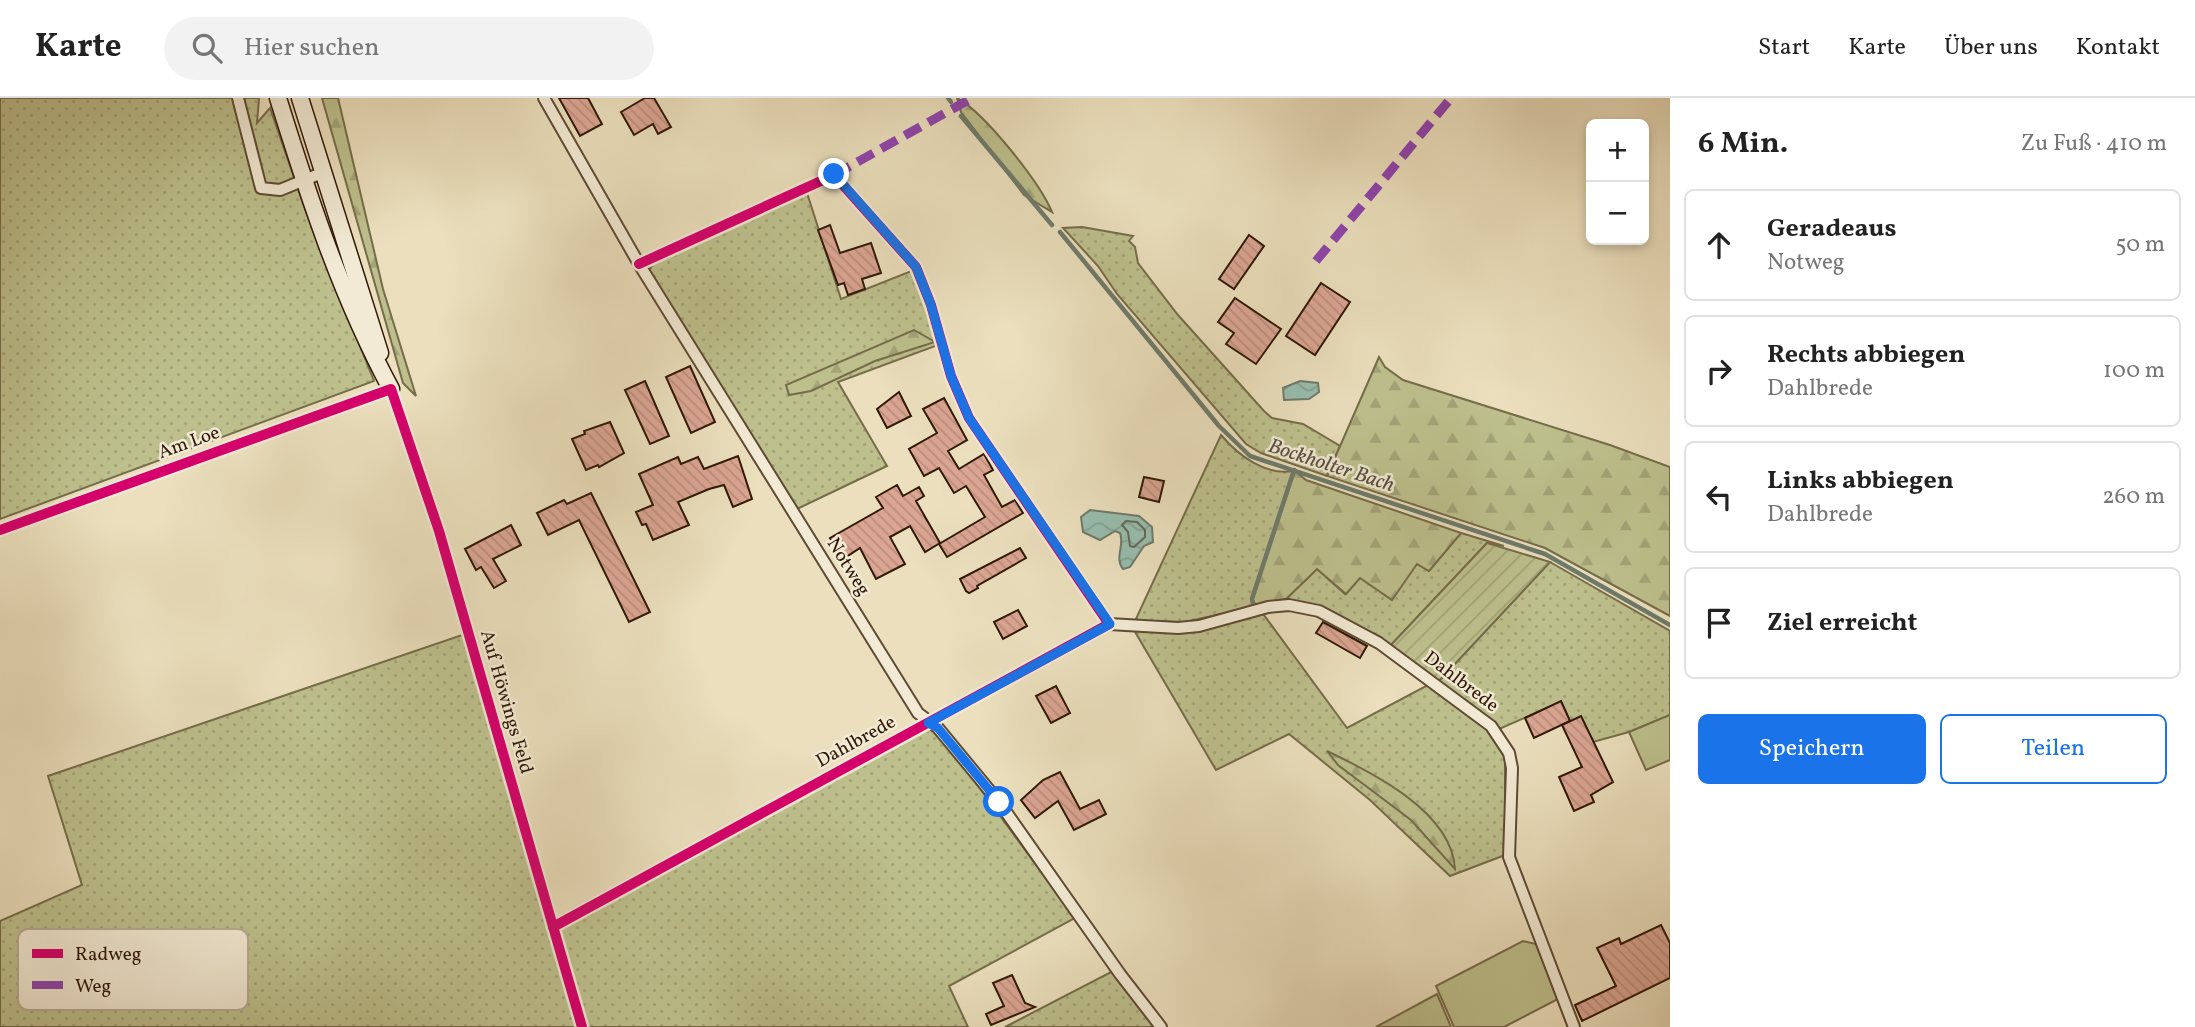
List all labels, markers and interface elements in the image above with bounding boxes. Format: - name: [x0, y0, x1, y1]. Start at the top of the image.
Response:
- search box: [164, 17, 654, 80]
- text: Karte: [35, 25, 122, 71]
- icon: search: [188, 29, 226, 67]
- text: Hier suchen: [244, 30, 380, 66]
- text: Start: [1758, 31, 1810, 65]
- text: Karte: [1848, 31, 1906, 65]
- text: Über uns: [1944, 31, 2038, 65]
- text: Kontakt: [2076, 31, 2160, 65]
- map controls: [1586, 119, 1649, 245]
- button: +: [1586, 119, 1649, 182]
- text: 6 Min.: [1698, 123, 1788, 165]
- text: Zu Fuß · 410 m: [2021, 128, 2167, 160]
- route end: [818, 158, 849, 189]
- button: −: [1586, 182, 1649, 245]
- text: Geradeaus: [1767, 211, 1896, 247]
- icon: ahead: [1700, 226, 1738, 264]
- text: 50 m: [2116, 229, 2165, 261]
- text: Notweg: [1767, 247, 1845, 279]
- text: Rechts abbiegen: [1767, 337, 1965, 373]
- icon: right: [1700, 352, 1738, 390]
- text: 100 m: [2103, 355, 2165, 387]
- text: Dahlbrede: [1767, 373, 1873, 405]
- street label: Am Loe: [155, 420, 223, 466]
- water label: Bockholter Bach: [1264, 432, 1398, 500]
- text: Links abbiegen: [1767, 463, 1954, 499]
- icon: left: [1700, 478, 1738, 516]
- text: 260 m: [2102, 481, 2165, 513]
- text: Dahlbrede: [1767, 499, 1873, 531]
- street label: Notweg: [820, 533, 876, 601]
- icon: arrive: [1700, 604, 1738, 642]
- text: Ziel erreicht: [1767, 605, 1917, 641]
- street label: Auf Höwings Feld: [473, 627, 539, 777]
- street label: Dahlbrede: [1418, 645, 1504, 719]
- street label: Dahlbrede: [811, 709, 901, 775]
- button: Speichern: [1698, 714, 1926, 784]
- button: Teilen: [1940, 714, 2167, 784]
- route start: [983, 786, 1014, 817]
- legend: [18, 929, 248, 1010]
- text: Radweg: [75, 942, 141, 968]
- text: Weg: [75, 974, 111, 1000]

